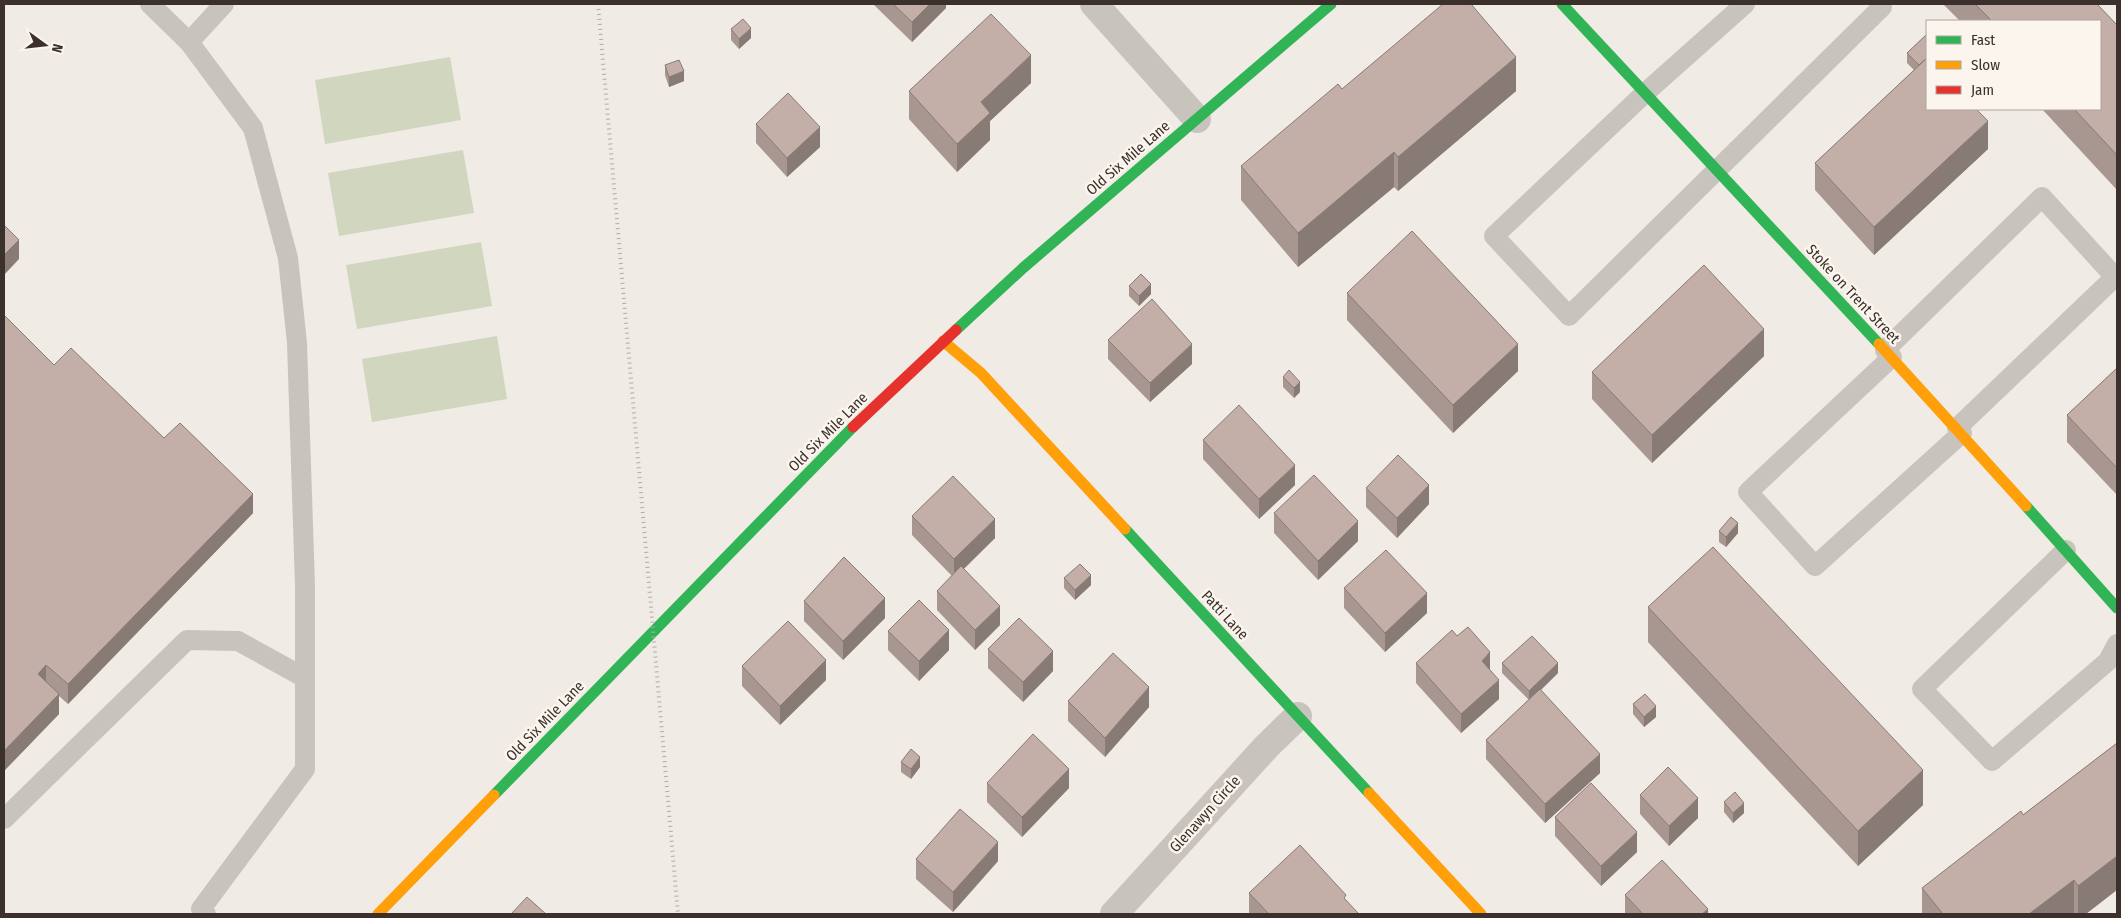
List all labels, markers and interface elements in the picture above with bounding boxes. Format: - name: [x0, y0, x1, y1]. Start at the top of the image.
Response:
- north arrow: [20, 20, 70, 70]
- legend: [1926, 20, 2101, 110]
- text: Fast: [1971, 31, 1995, 49]
- text: N: [48, 42, 66, 54]
- text: Slow: [1971, 56, 2000, 74]
- text: Jam: [1971, 81, 1994, 99]
- street label: Old Six Mile Lane: [1083, 117, 1173, 199]
- street label: Stoke on Trent Street: [1802, 241, 1904, 347]
- street label: Old Six Mile Lane: [785, 389, 871, 475]
- street label: Patti Lane: [1198, 587, 1252, 643]
- street label: Old Six Mile Lane: [502, 677, 588, 765]
- street label: Glenawyn Circle: [1166, 772, 1244, 856]

